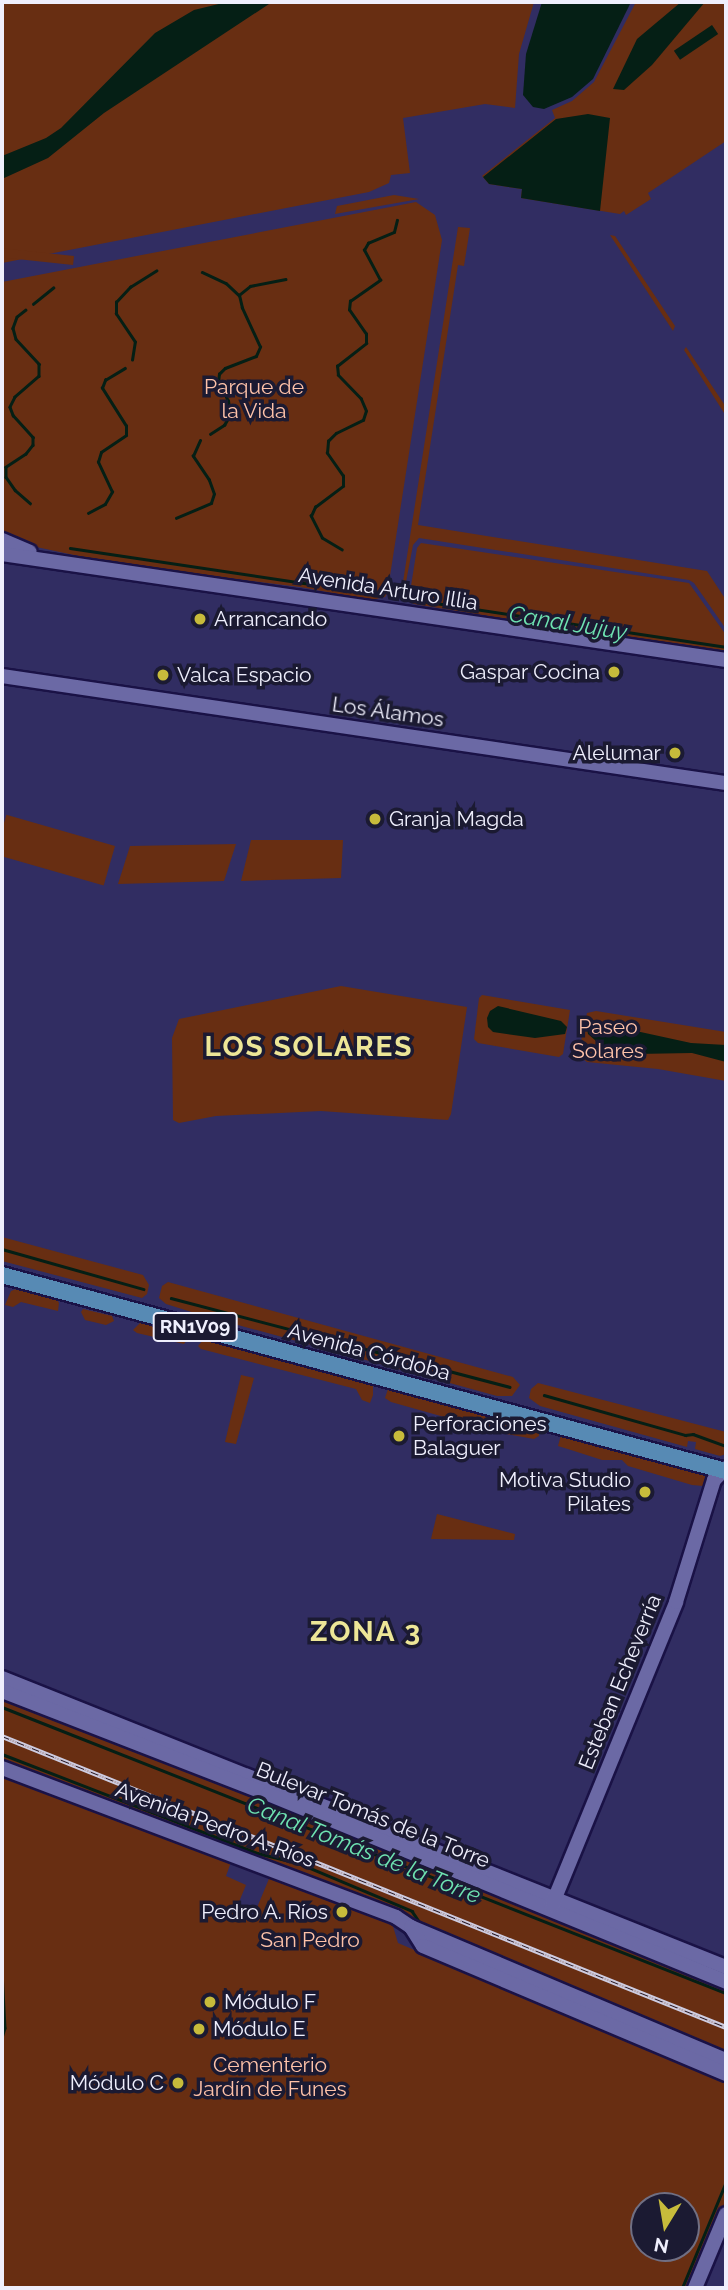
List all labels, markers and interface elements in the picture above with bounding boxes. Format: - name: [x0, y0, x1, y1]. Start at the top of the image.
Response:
- park label: Parque de la Vida: [204, 374, 304, 424]
- street label: Avenida Arturo Illia: [296, 562, 480, 616]
- water label: Canal Jujuy: [506, 600, 630, 646]
- place label: Arrancando: [214, 606, 327, 632]
- marker: Arrancando: [192, 611, 208, 627]
- place label: Gaspar Cocina: [460, 659, 600, 685]
- place label: Valca Espacio: [177, 662, 312, 688]
- marker: Gaspar Cocina: [606, 664, 622, 680]
- marker: Valca Espacio: [155, 667, 171, 683]
- street label: Los Álamos: [330, 692, 446, 732]
- place label: Alelumar: [572, 740, 661, 766]
- marker: Alelumar: [667, 745, 683, 761]
- place label: Granja Magda: [389, 806, 524, 832]
- marker: Granja Magda: [367, 811, 383, 827]
- park label: Paseo Solares: [572, 1014, 644, 1064]
- district label: LOS SOLARES: [206, 1030, 412, 1064]
- road number: RN1V09: [151, 1312, 239, 1343]
- street label: Avenida Córdoba: [285, 1318, 453, 1386]
- place label: Perforaciones Balaguer: [413, 1411, 547, 1461]
- marker: Perforaciones Balaguer: [391, 1428, 407, 1444]
- place label: Motiva Studio Pilates: [499, 1467, 631, 1517]
- marker: Motiva Studio Pilates: [637, 1484, 653, 1500]
- street label: Esteban Echeverría: [573, 1591, 667, 1773]
- district label: ZONA 3: [310, 1615, 422, 1649]
- street label: Bulevar Tomás de la Torre: [252, 1756, 494, 1874]
- street label: Avenida Pedro A. Ríos: [112, 1777, 318, 1873]
- water label: Canal Tomás de la Torre: [242, 1790, 486, 1910]
- place label: Pedro A. Ríos: [201, 1899, 328, 1925]
- marker: Pedro A. Ríos: [334, 1904, 350, 1920]
- park label: San Pedro: [260, 1927, 360, 1953]
- place label: Módulo F: [224, 1989, 316, 2015]
- marker: Módulo F: [202, 1994, 218, 2010]
- place label: Módulo E: [213, 2016, 306, 2042]
- marker: Módulo E: [191, 2021, 207, 2037]
- park label: Cementerio Jardín de Funes: [193, 2052, 347, 2102]
- place label: Módulo C: [70, 2070, 164, 2096]
- marker: Módulo C: [170, 2075, 186, 2091]
- north arrow: [630, 2192, 700, 2262]
- text: N: [652, 2233, 671, 2258]

